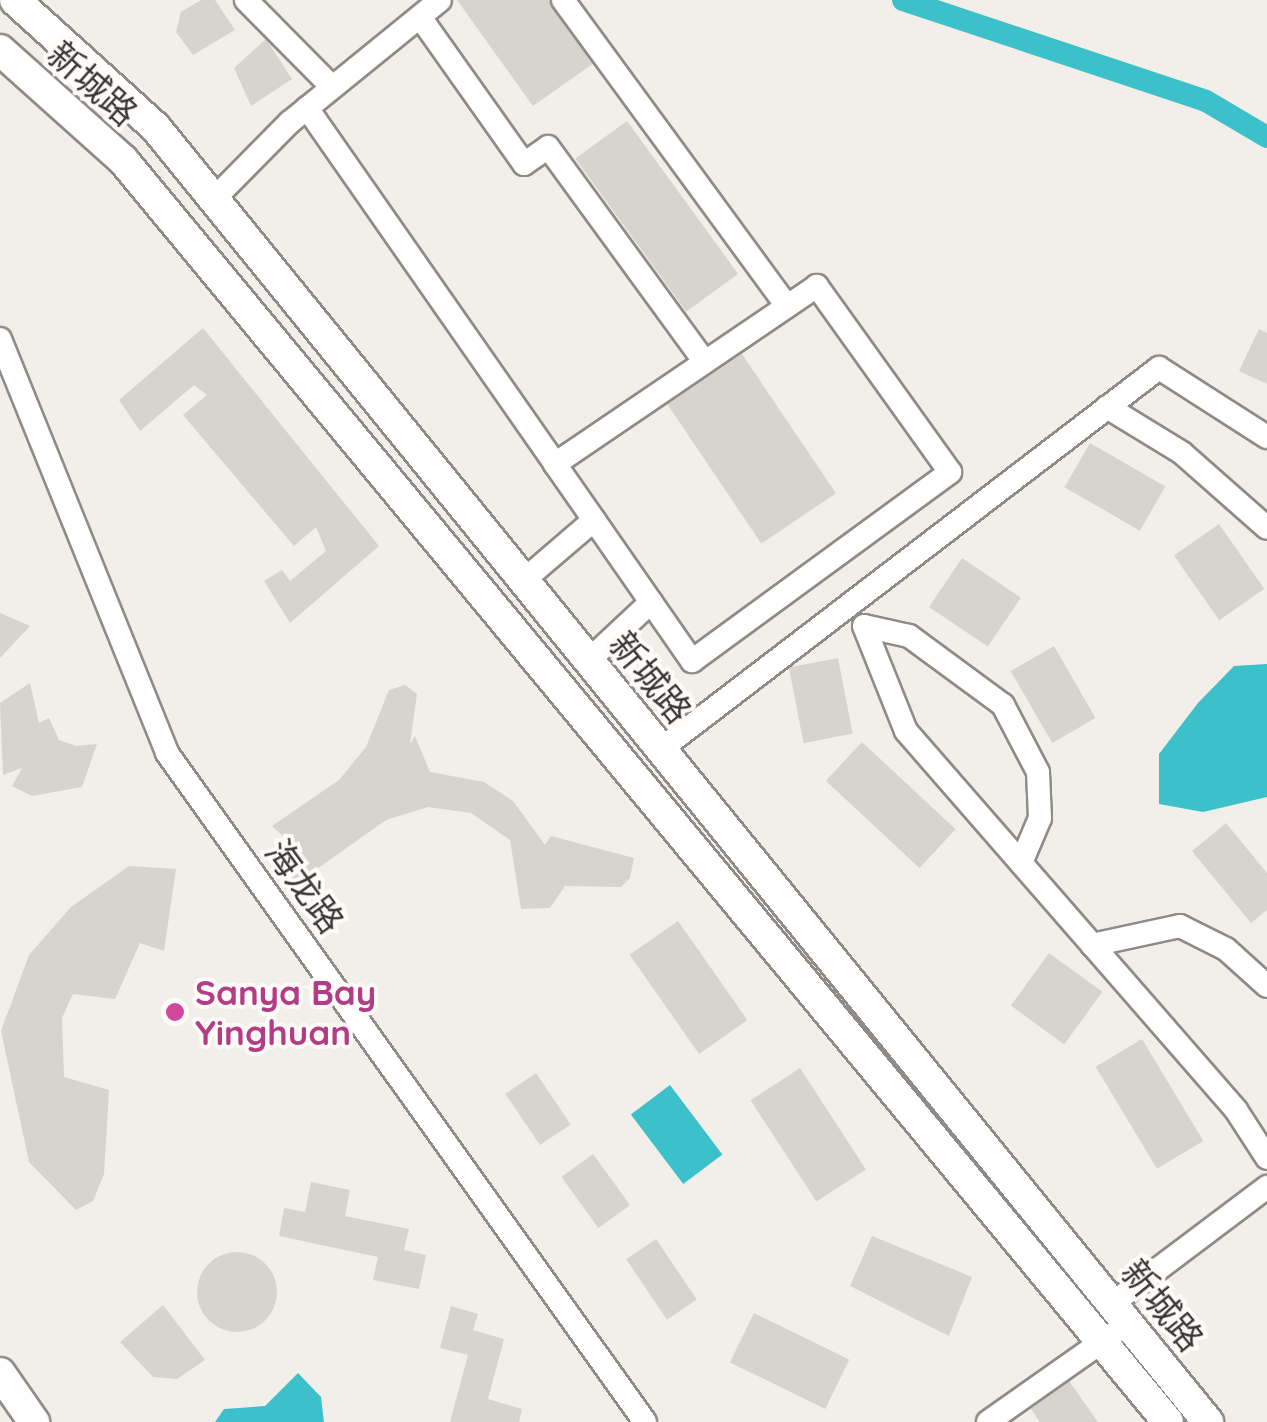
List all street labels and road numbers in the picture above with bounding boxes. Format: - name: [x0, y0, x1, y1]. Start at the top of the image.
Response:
- street label: 新城路: [40, 32, 146, 134]
- street label: 新城路: [602, 623, 700, 731]
- street label: 海龙路: [257, 831, 353, 941]
- street label: 新城路: [1114, 1251, 1212, 1359]

